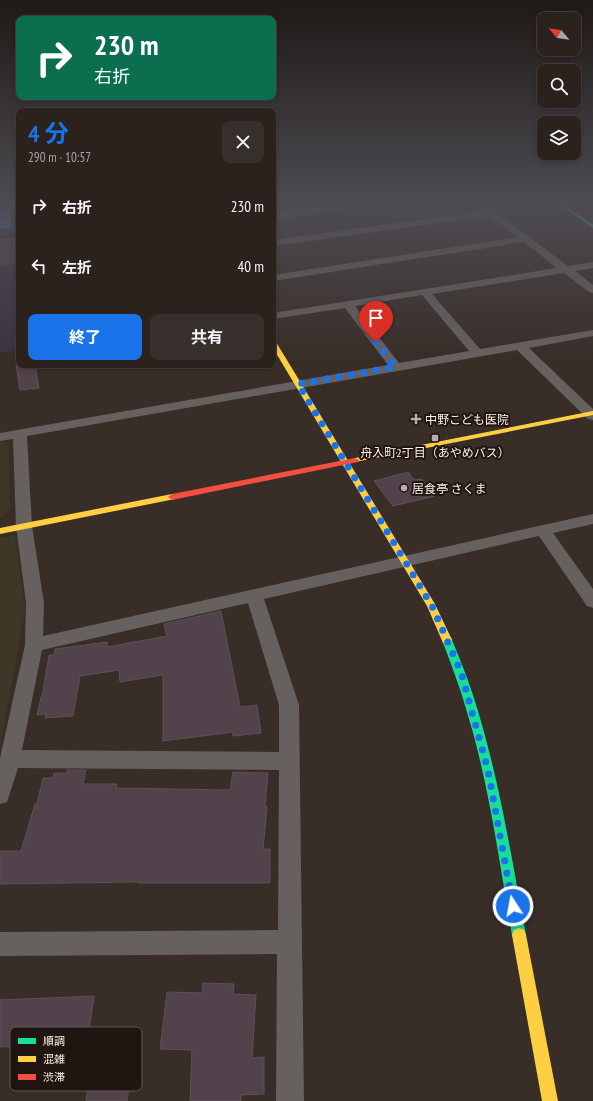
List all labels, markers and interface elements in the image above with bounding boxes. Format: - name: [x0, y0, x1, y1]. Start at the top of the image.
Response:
- north arrow: [537, 12, 581, 56]
- map controls: [537, 12, 581, 160]
- text: 230 m: [94, 26, 158, 63]
- icon: right: [28, 32, 80, 84]
- button: search: [537, 64, 581, 108]
- text: 右折: [94, 65, 130, 88]
- button: layers: [537, 116, 581, 160]
- text: 4 分: [28, 118, 68, 149]
- button: close: [222, 121, 264, 163]
- text: 290 m · 10:57: [28, 149, 91, 166]
- icon: right: [28, 195, 50, 217]
- text: 230 m: [231, 197, 264, 216]
- text: 右折: [62, 198, 92, 217]
- icon: left: [28, 255, 50, 277]
- text: 40 m: [238, 257, 264, 276]
- text: 左折: [62, 258, 92, 277]
- pin: [359, 301, 393, 342]
- icon: arrive: [365, 307, 387, 329]
- button: 終了: [28, 314, 142, 360]
- button: 共有: [150, 314, 264, 360]
- place label: 中野こども医院: [425, 412, 509, 427]
- marker: 中野こども医院: [410, 413, 422, 425]
- marker: 舟入町2丁目（あやめバス）: [430, 433, 440, 443]
- place label: 舟入町2丁目（あやめバス）: [360, 445, 510, 460]
- place label: 居食亭 さくま: [412, 481, 487, 496]
- marker: 居食亭 さくま: [399, 483, 409, 493]
- position arrow: [492, 885, 534, 927]
- legend: [10, 1027, 142, 1091]
- text: 順調: [43, 1034, 65, 1048]
- text: 混雑: [43, 1052, 65, 1066]
- text: 渋滞: [43, 1070, 65, 1084]

